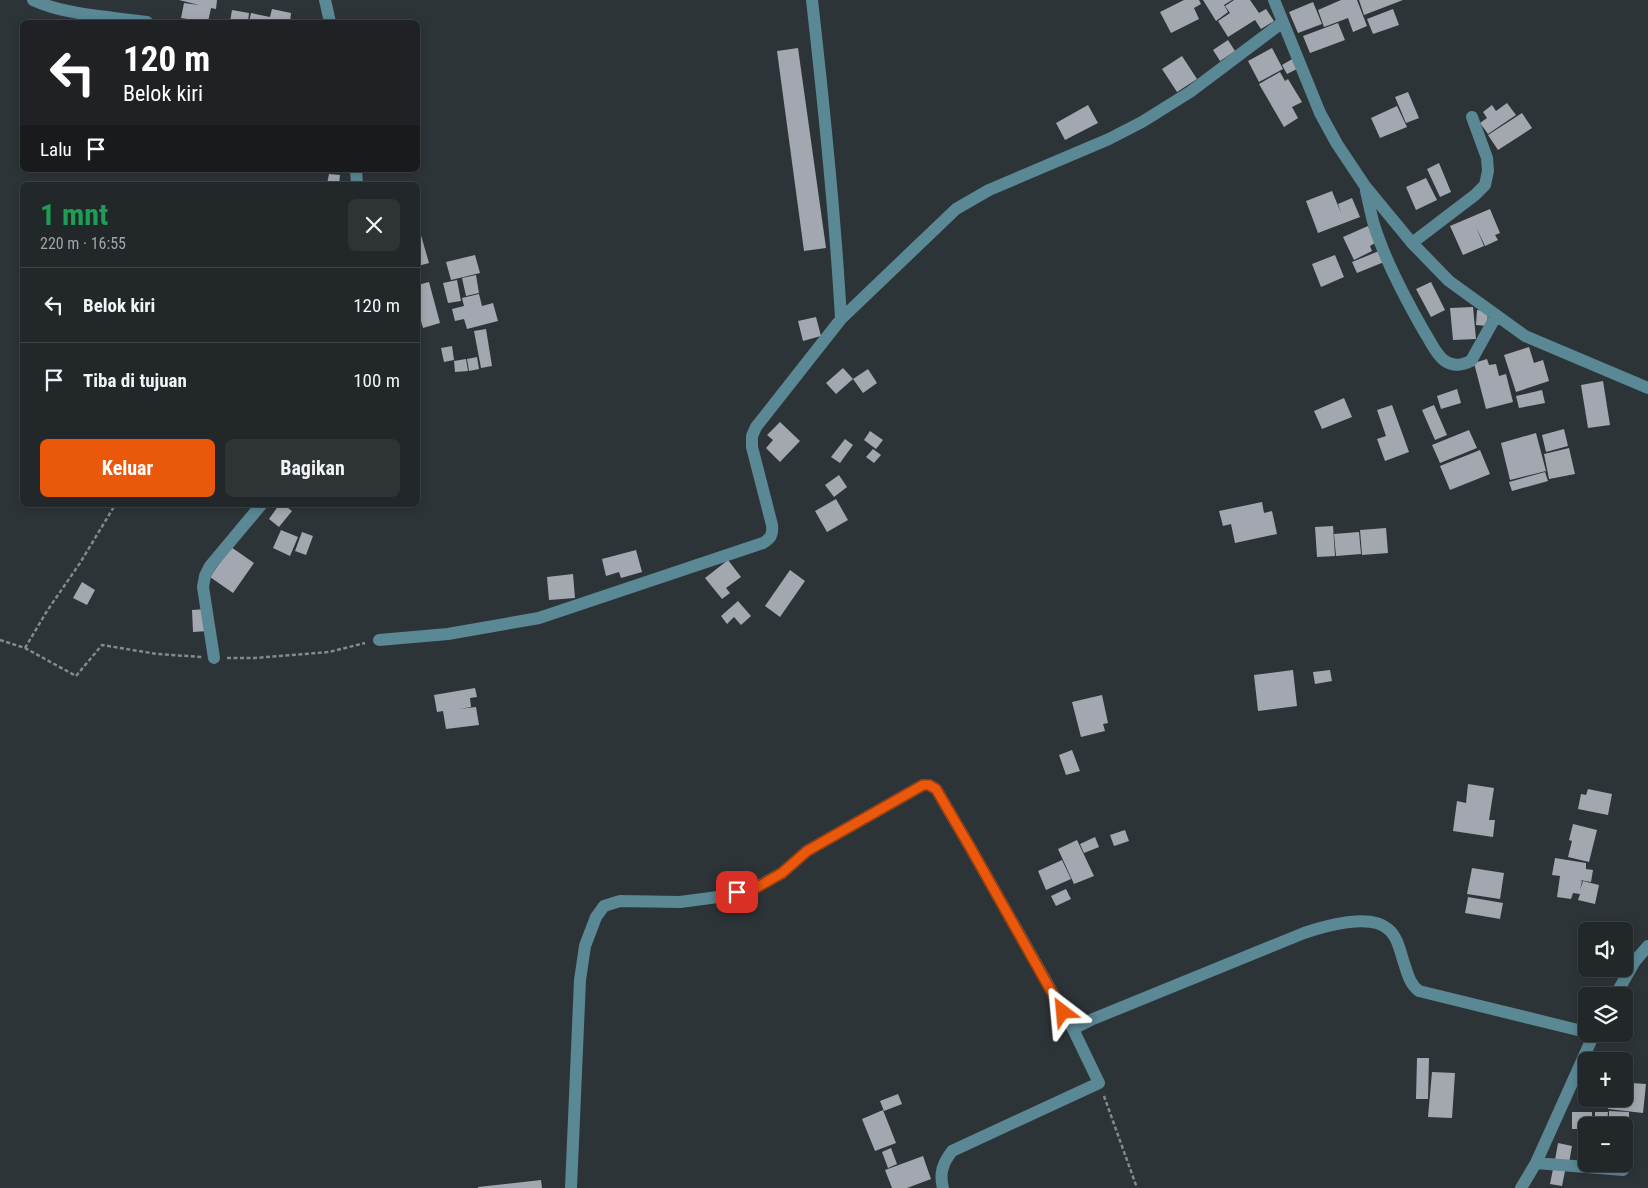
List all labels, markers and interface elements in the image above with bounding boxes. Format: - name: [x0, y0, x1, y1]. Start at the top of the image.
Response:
- text: 120 m: [123, 39, 210, 80]
- icon: left: [40, 40, 105, 105]
- text: Belok kiri: [123, 81, 203, 106]
- icon: arrive: [82, 135, 110, 163]
- text: Lalu: [40, 138, 72, 161]
- text: 1 mnt: [40, 197, 108, 232]
- button: close: [348, 199, 400, 251]
- text: 220 m · 16:55: [40, 234, 126, 253]
- icon: left: [40, 291, 68, 319]
- text: Belok kiri: [83, 294, 155, 317]
- text: 120 m: [353, 294, 400, 317]
- icon: arrive: [40, 366, 68, 394]
- text: Tiba di tujuan: [83, 369, 187, 392]
- text: 100 m: [353, 369, 400, 392]
- button: Keluar: [40, 439, 215, 497]
- button: Bagikan: [225, 439, 400, 497]
- pin: [716, 871, 758, 913]
- icon: arrive: [723, 878, 751, 906]
- map controls: [1578, 922, 1633, 1172]
- button: sound: [1578, 922, 1633, 977]
- position arrow: [1036, 985, 1088, 1037]
- button: layers: [1578, 987, 1633, 1042]
- button: +: [1578, 1052, 1633, 1107]
- button: −: [1578, 1117, 1633, 1172]

